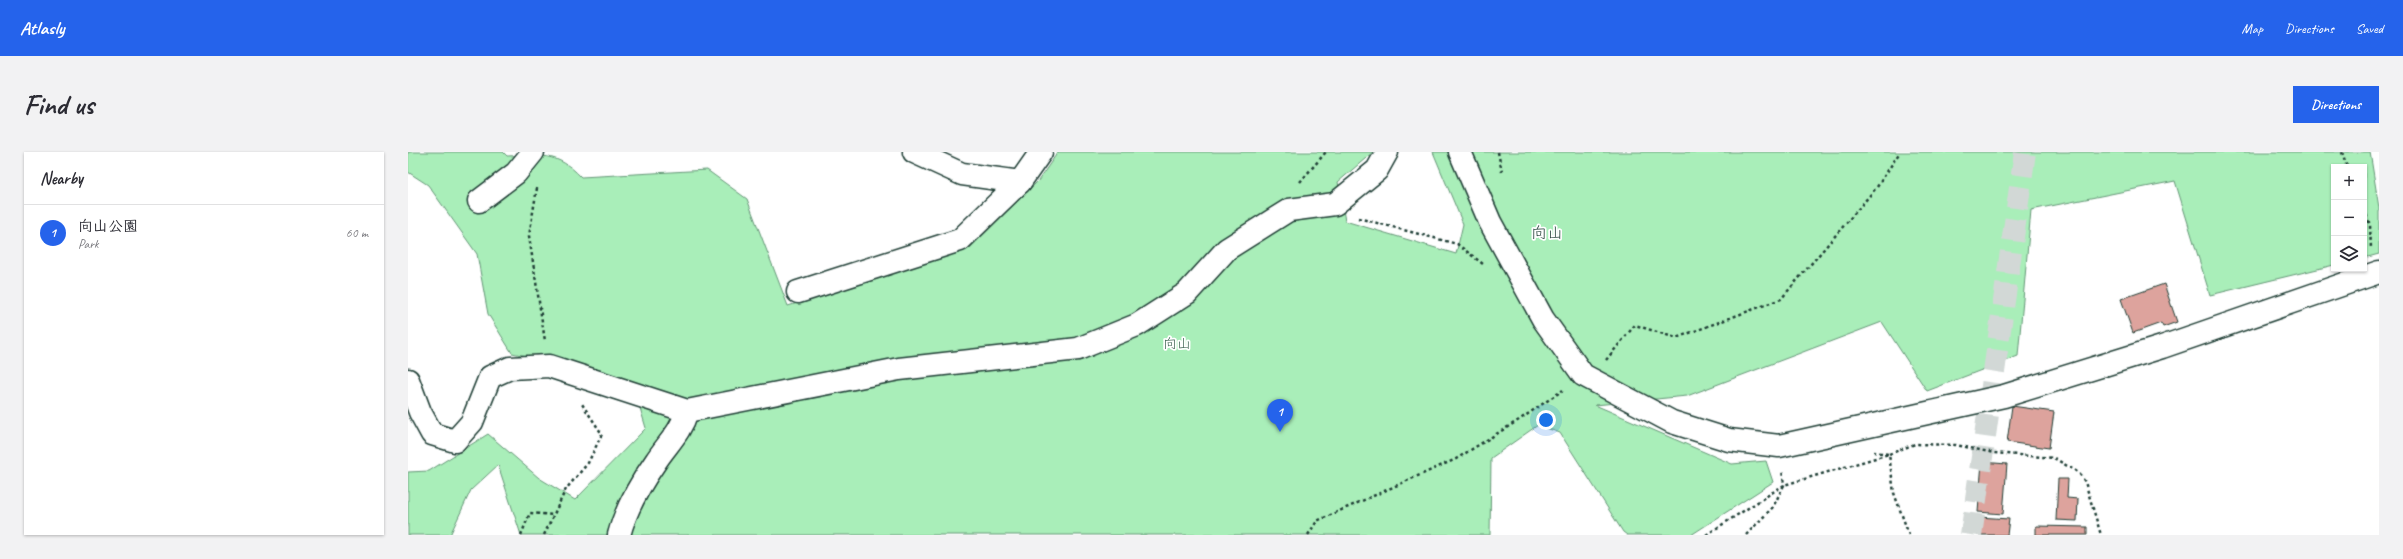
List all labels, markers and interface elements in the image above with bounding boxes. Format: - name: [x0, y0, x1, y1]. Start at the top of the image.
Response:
- text: Atlasly: [20, 16, 64, 40]
- text: Map: [2242, 20, 2263, 37]
- text: Directions: [2285, 20, 2334, 37]
- text: Saved: [2356, 20, 2383, 37]
- button: Directions: [2293, 86, 2379, 123]
- text: Find us: [24, 87, 94, 122]
- map controls: [2331, 164, 2367, 272]
- button: +: [2331, 164, 2367, 200]
- text: Nearby: [40, 168, 83, 189]
- button: −: [2331, 200, 2367, 236]
- text: 向山公園: [78, 217, 138, 236]
- district label: 向山: [1531, 223, 1563, 243]
- text: 1: [50, 225, 56, 241]
- text: 60 m: [346, 225, 368, 241]
- text: Park: [78, 236, 99, 252]
- button: layers: [2331, 236, 2367, 272]
- park label: 向山: [1163, 335, 1191, 352]
- pin: 1: [1267, 399, 1293, 432]
- your location: [1536, 410, 1556, 430]

